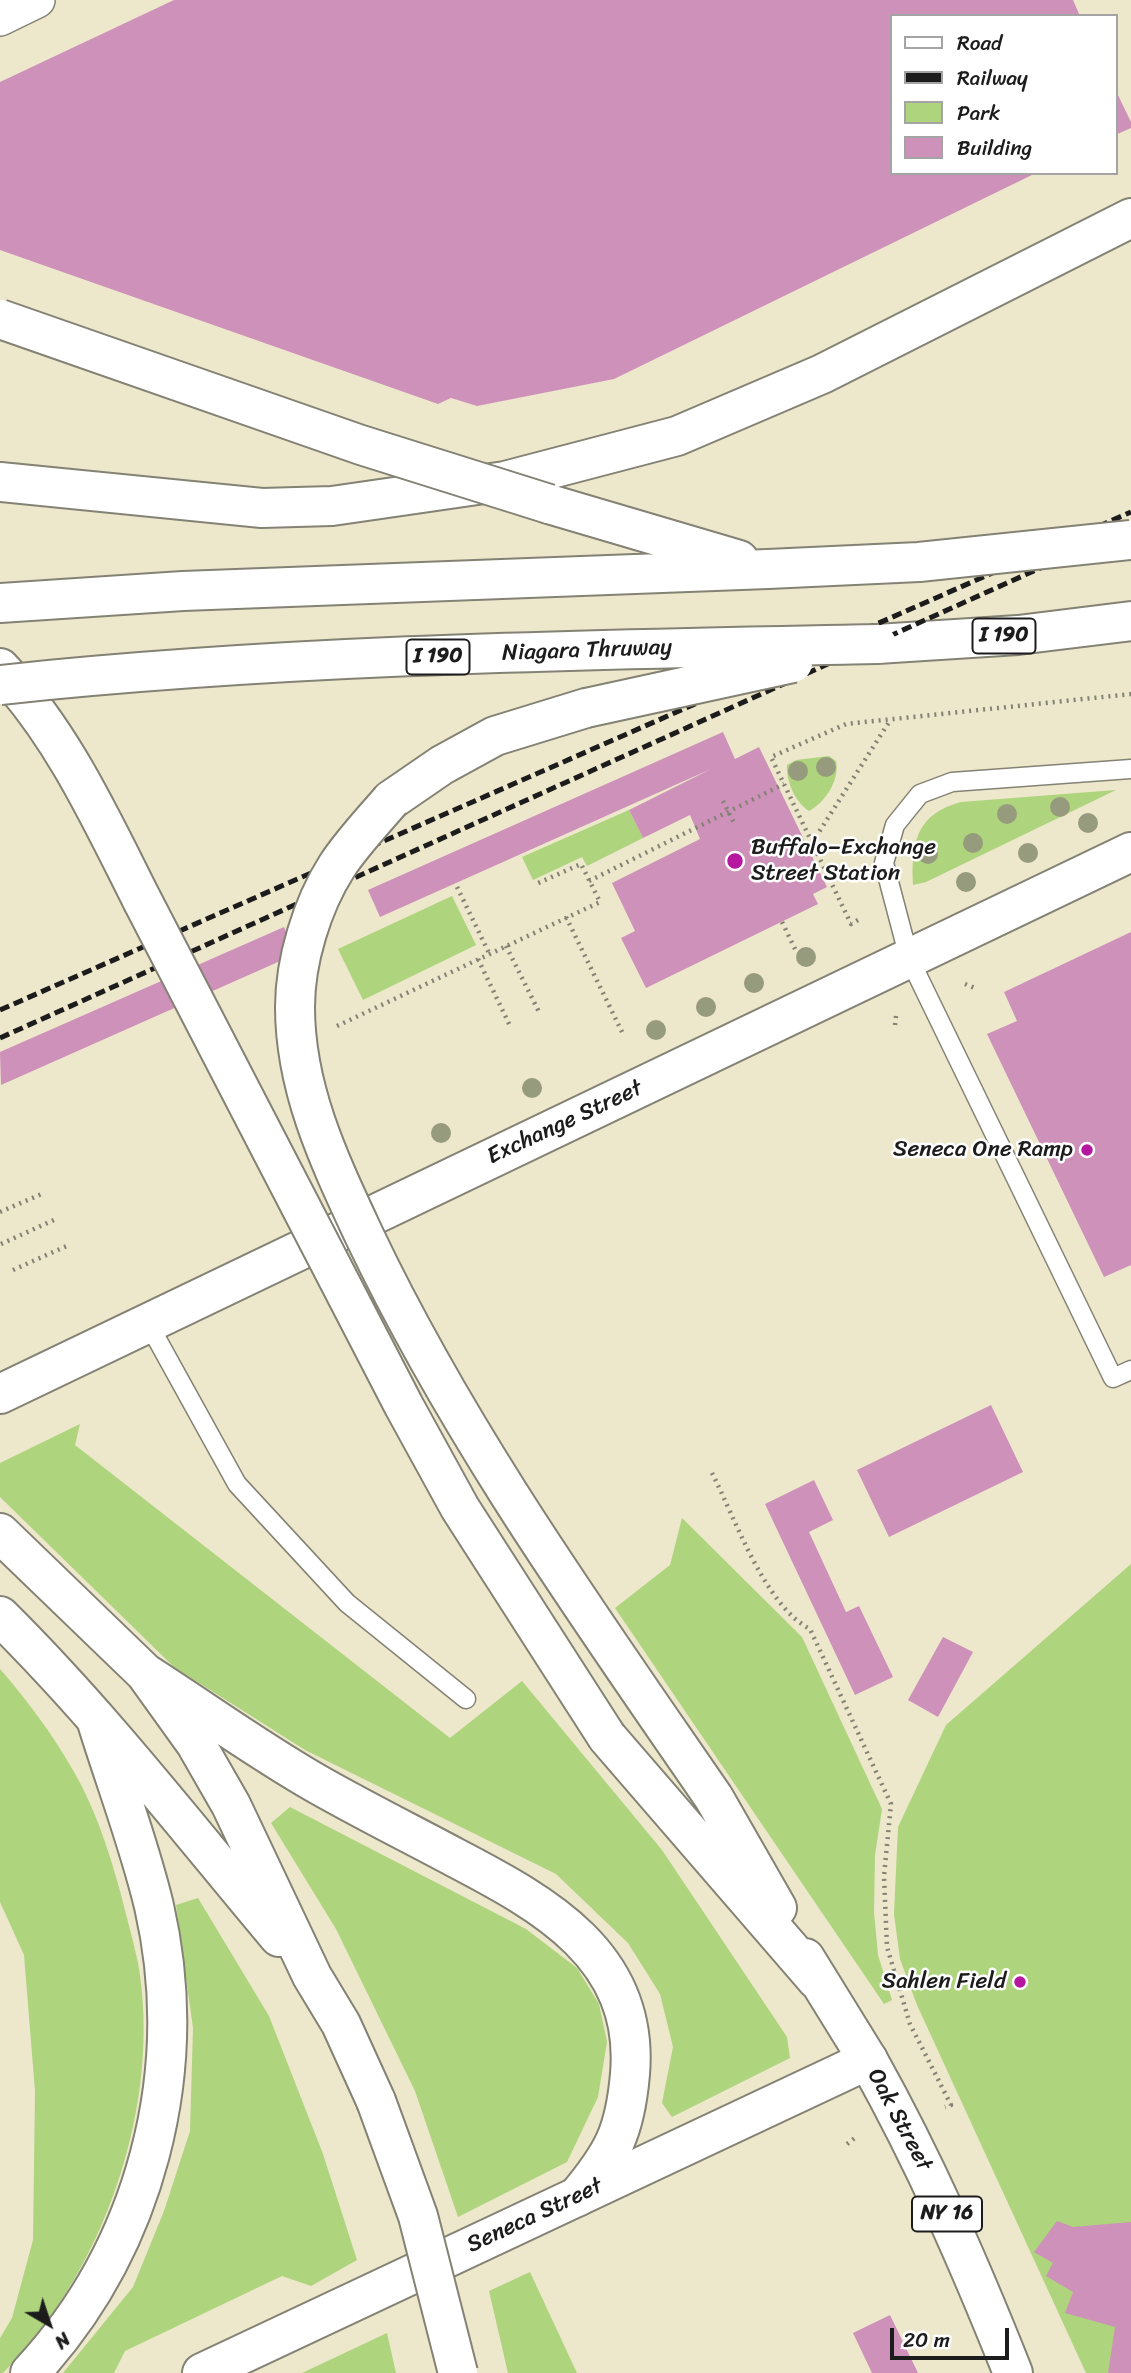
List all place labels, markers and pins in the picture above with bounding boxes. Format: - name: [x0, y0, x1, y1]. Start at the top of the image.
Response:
- place label: Buffalo–Exchange Street Station: [751, 834, 936, 888]
- marker: Buffalo–Exchange Street Station: [725, 851, 745, 871]
- place label: Seneca One Ramp: [893, 1136, 1073, 1164]
- marker: Seneca One Ramp: [1079, 1142, 1095, 1158]
- place label: Sahlen Field: [882, 1968, 1006, 1996]
- marker: Sahlen Field: [1012, 1974, 1028, 1990]

